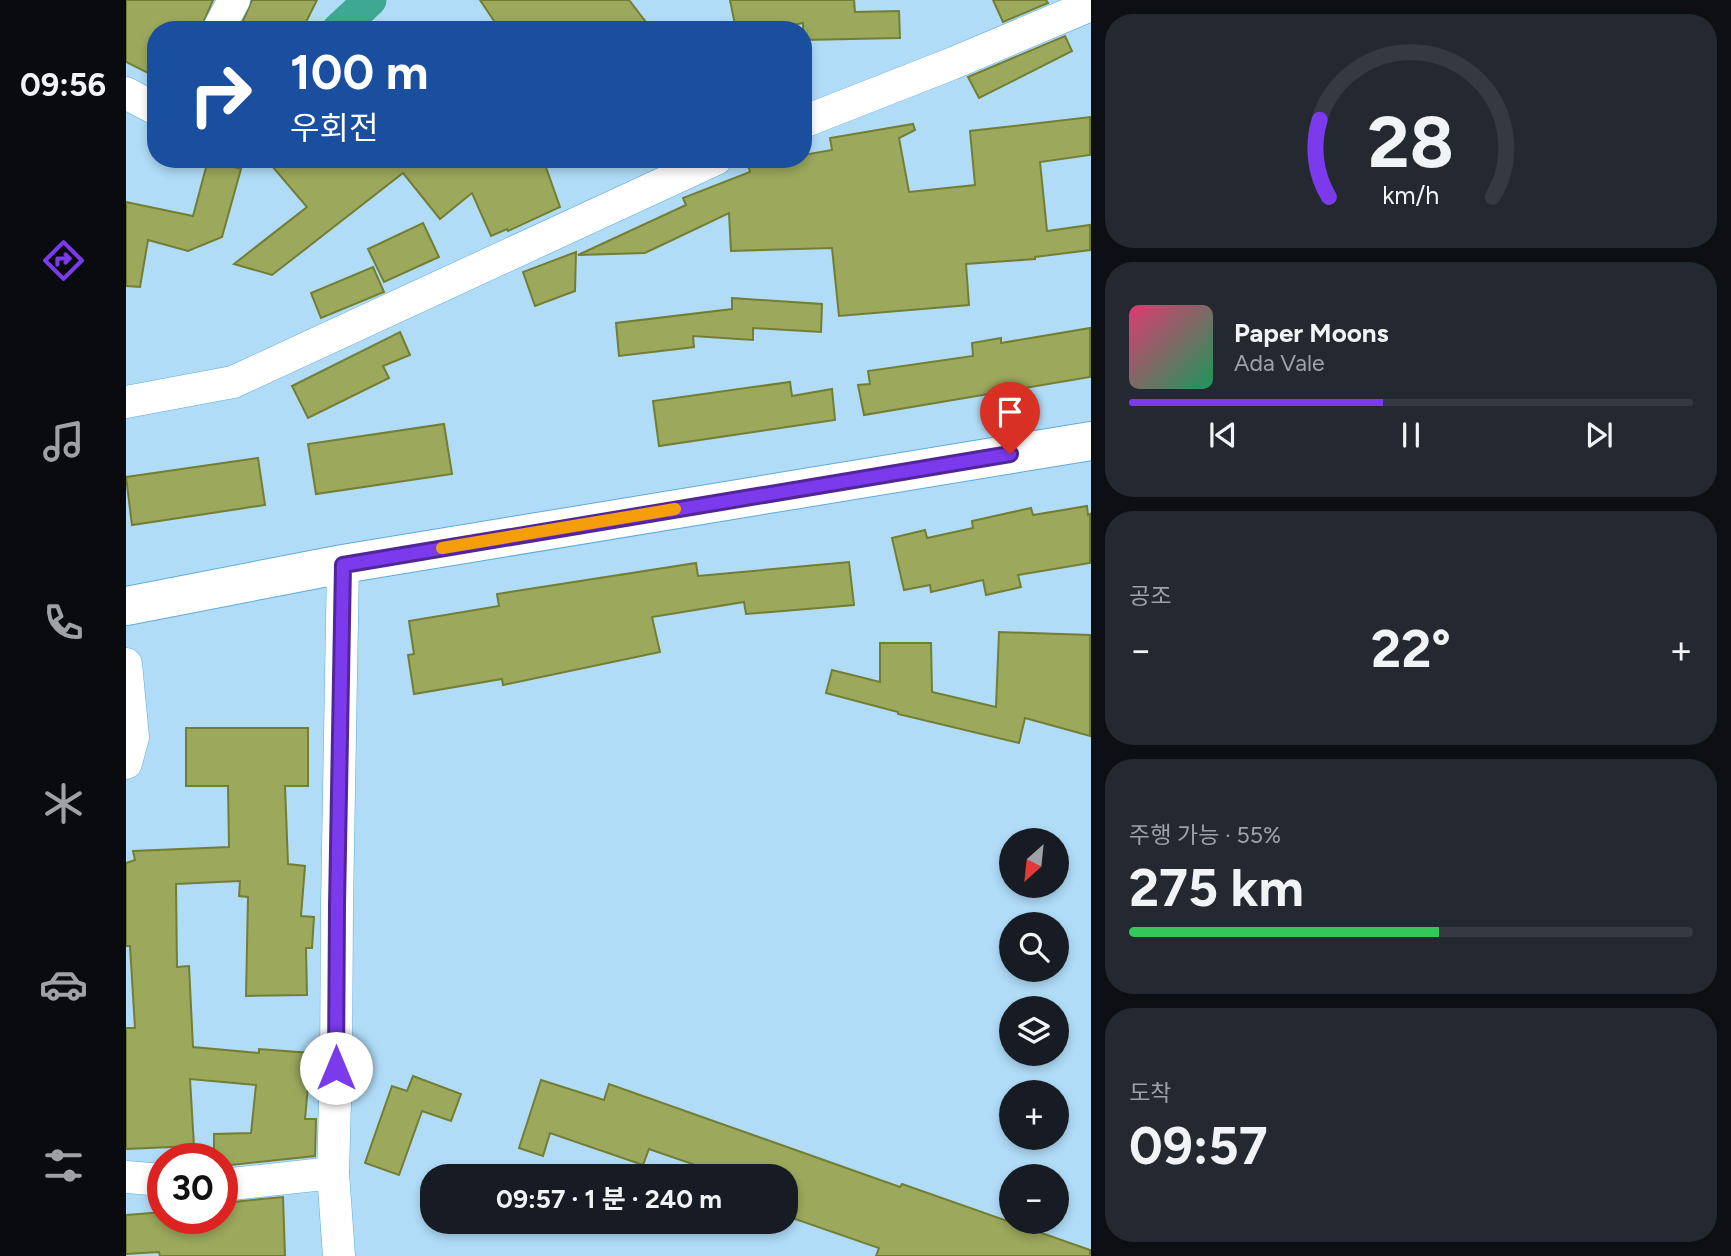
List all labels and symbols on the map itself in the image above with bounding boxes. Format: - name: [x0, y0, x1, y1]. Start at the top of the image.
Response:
- pin: [980, 382, 1040, 454]
- north arrow: [999, 828, 1069, 898]
- position arrow: [299, 1031, 373, 1105]
- speed limit sign: 30: [147, 1143, 238, 1234]

